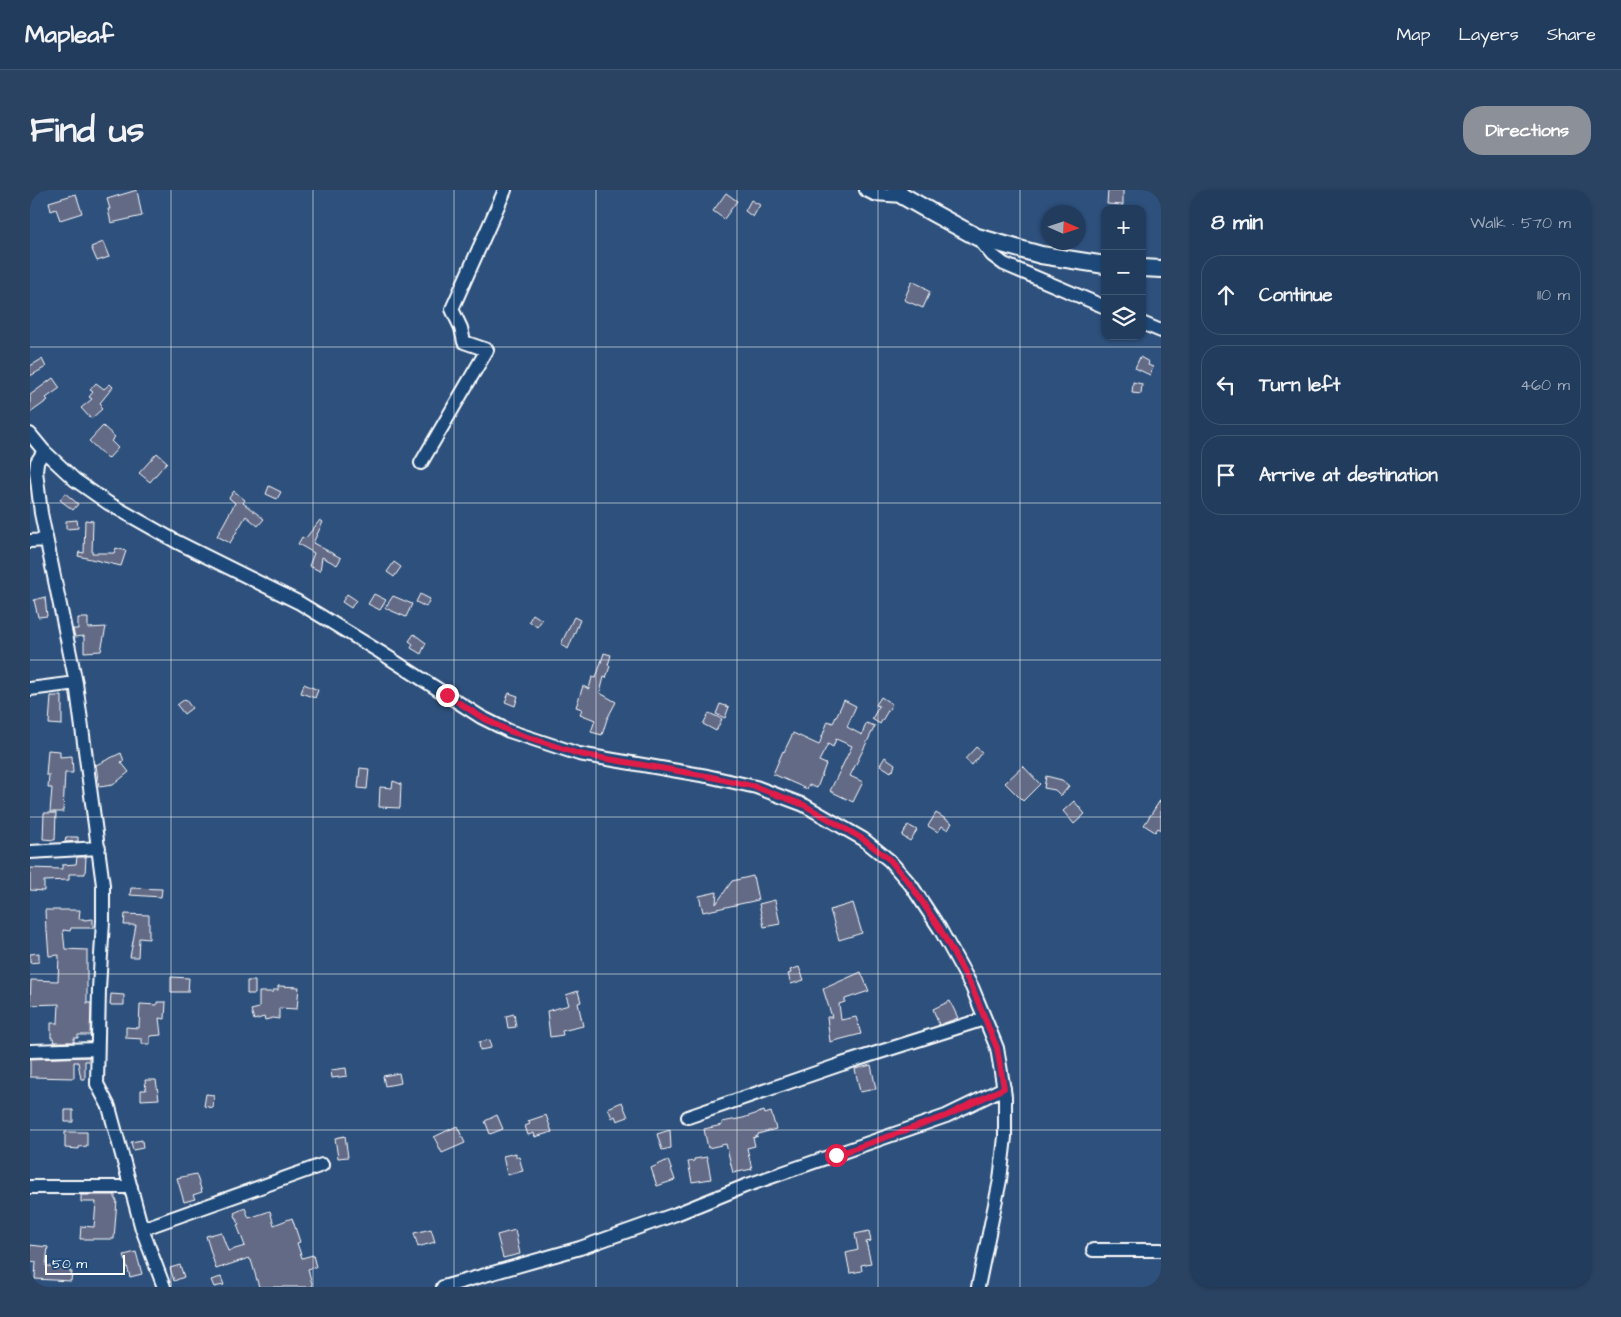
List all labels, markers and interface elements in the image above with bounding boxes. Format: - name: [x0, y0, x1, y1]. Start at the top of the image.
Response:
- text: Mapleaf: [25, 18, 114, 52]
- text: Map: [1396, 22, 1430, 47]
- text: Layers: [1458, 22, 1519, 47]
- text: Share: [1547, 22, 1596, 47]
- text: Find us: [30, 106, 144, 155]
- button: Directions: [1463, 106, 1591, 155]
- north arrow: [1041, 205, 1086, 250]
- map controls: [1101, 205, 1146, 340]
- button: +: [1101, 205, 1146, 250]
- text: 8 min: [1211, 208, 1263, 237]
- text: Walk · 570 m: [1470, 212, 1571, 234]
- button: −: [1101, 250, 1146, 295]
- icon: ahead: [1212, 281, 1240, 309]
- text: Continue: [1259, 282, 1333, 309]
- text: 110 m: [1537, 284, 1570, 306]
- button: layers: [1101, 295, 1146, 340]
- icon: left: [1212, 371, 1240, 399]
- text: Turn left: [1259, 372, 1340, 399]
- text: 460 m: [1520, 374, 1570, 396]
- icon: arrive: [1212, 461, 1240, 489]
- text: Arrive at destination: [1259, 462, 1438, 489]
- route end: [436, 684, 459, 707]
- route start: [825, 1144, 848, 1167]
- scale bar: [45, 1252, 125, 1275]
- text: 50 m: [52, 1254, 87, 1274]

